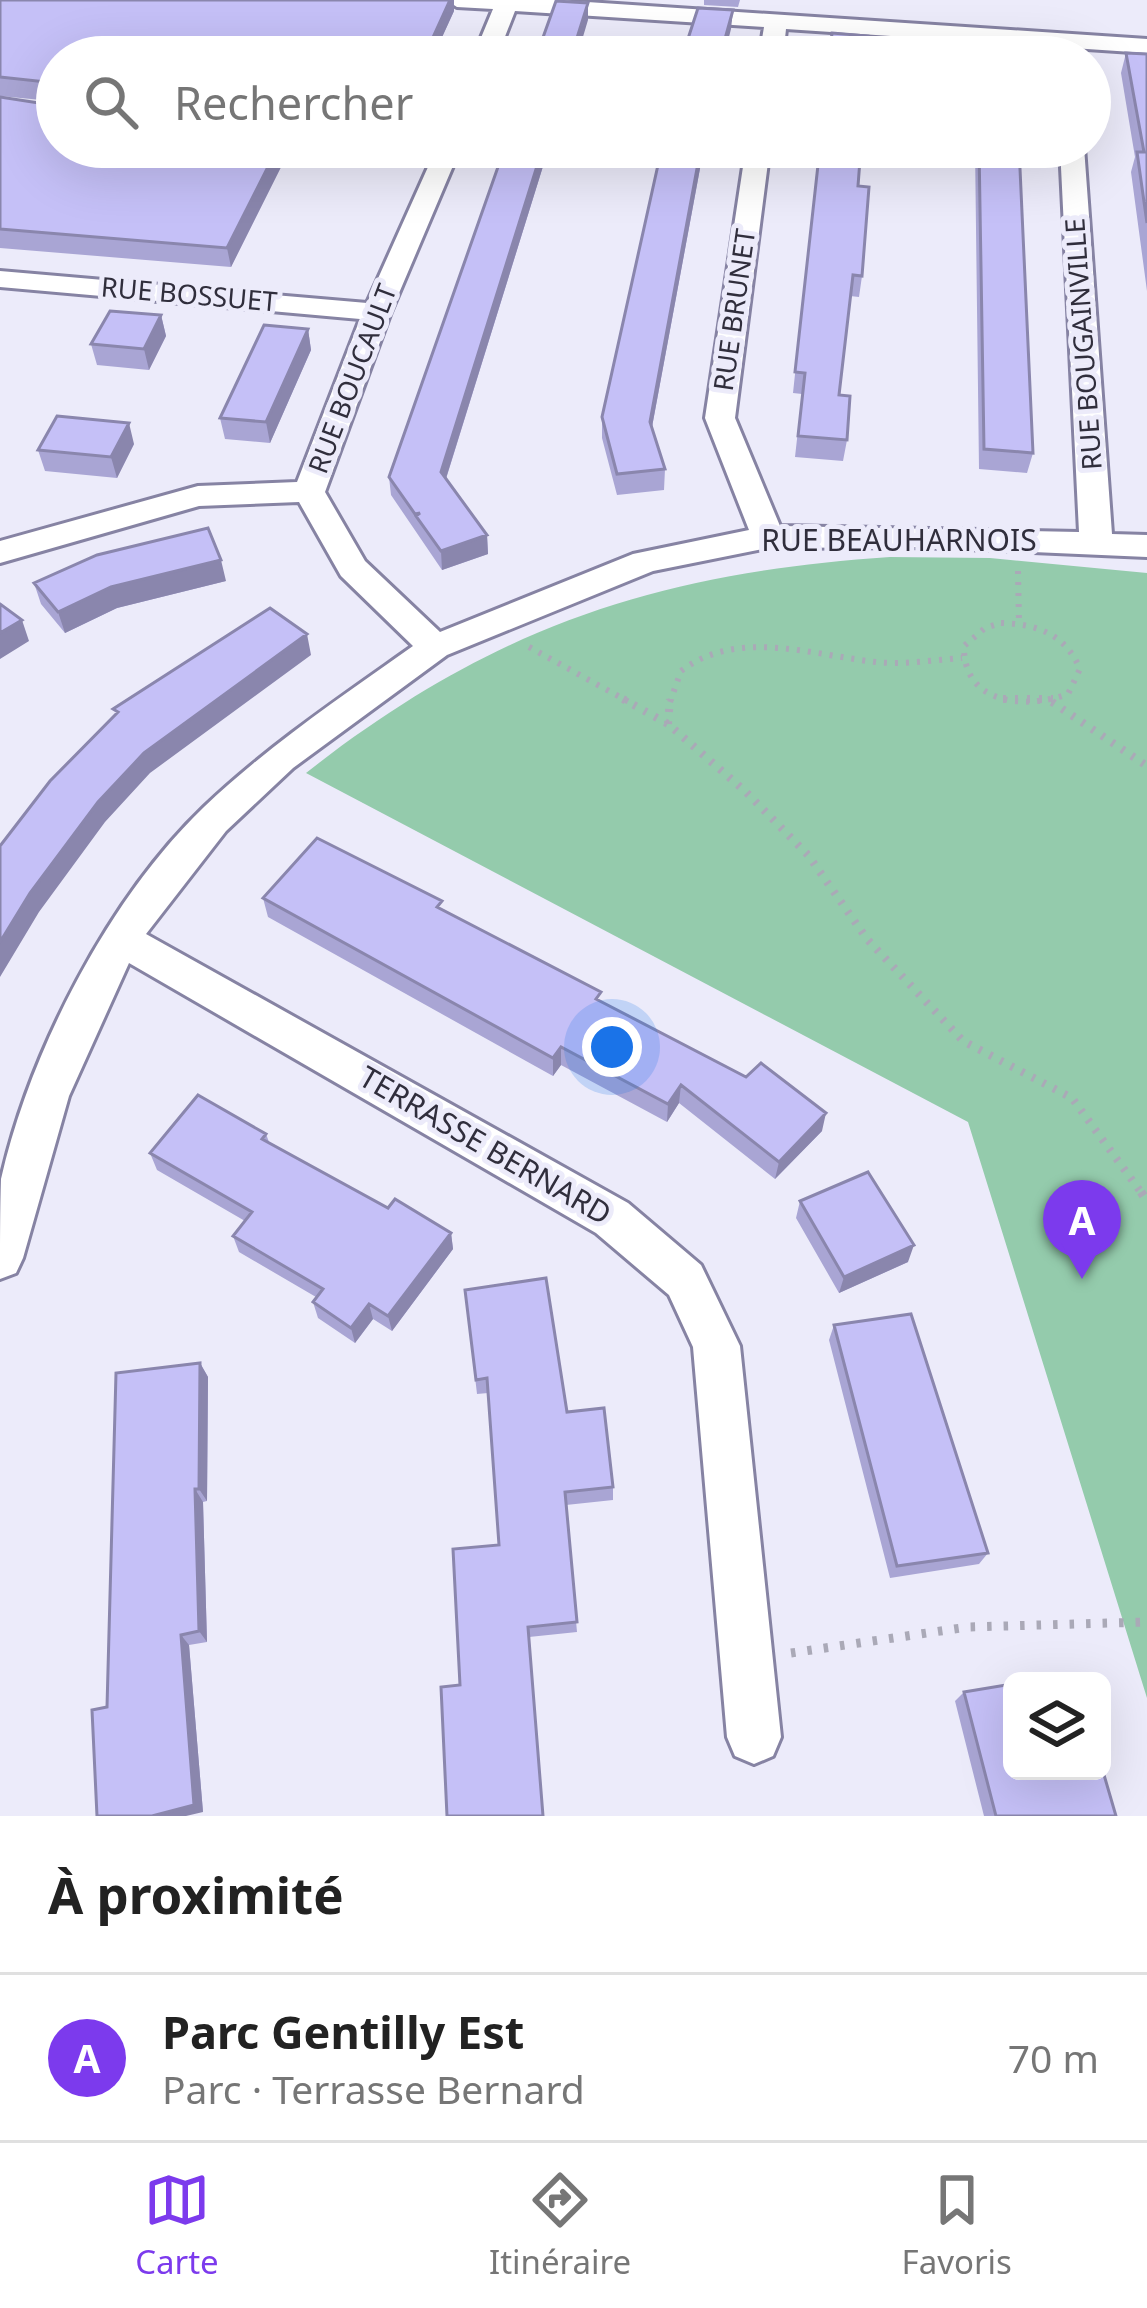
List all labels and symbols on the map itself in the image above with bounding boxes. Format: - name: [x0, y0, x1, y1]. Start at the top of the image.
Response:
- street label: RUE BOUGAINVILLE: [1055, 217, 1110, 471]
- street label: RUE BRUNET: [704, 226, 763, 393]
- street label: RUE BOSSUET: [100, 267, 279, 320]
- street label: RUE BOUCAULT: [299, 279, 405, 478]
- street label: RUE BEAUHARNOIS: [761, 519, 1037, 560]
- your location: [582, 1017, 642, 1077]
- street label: TERRASSE BERNARD: [352, 1056, 619, 1234]
- pin: A: [1043, 1180, 1121, 1279]

